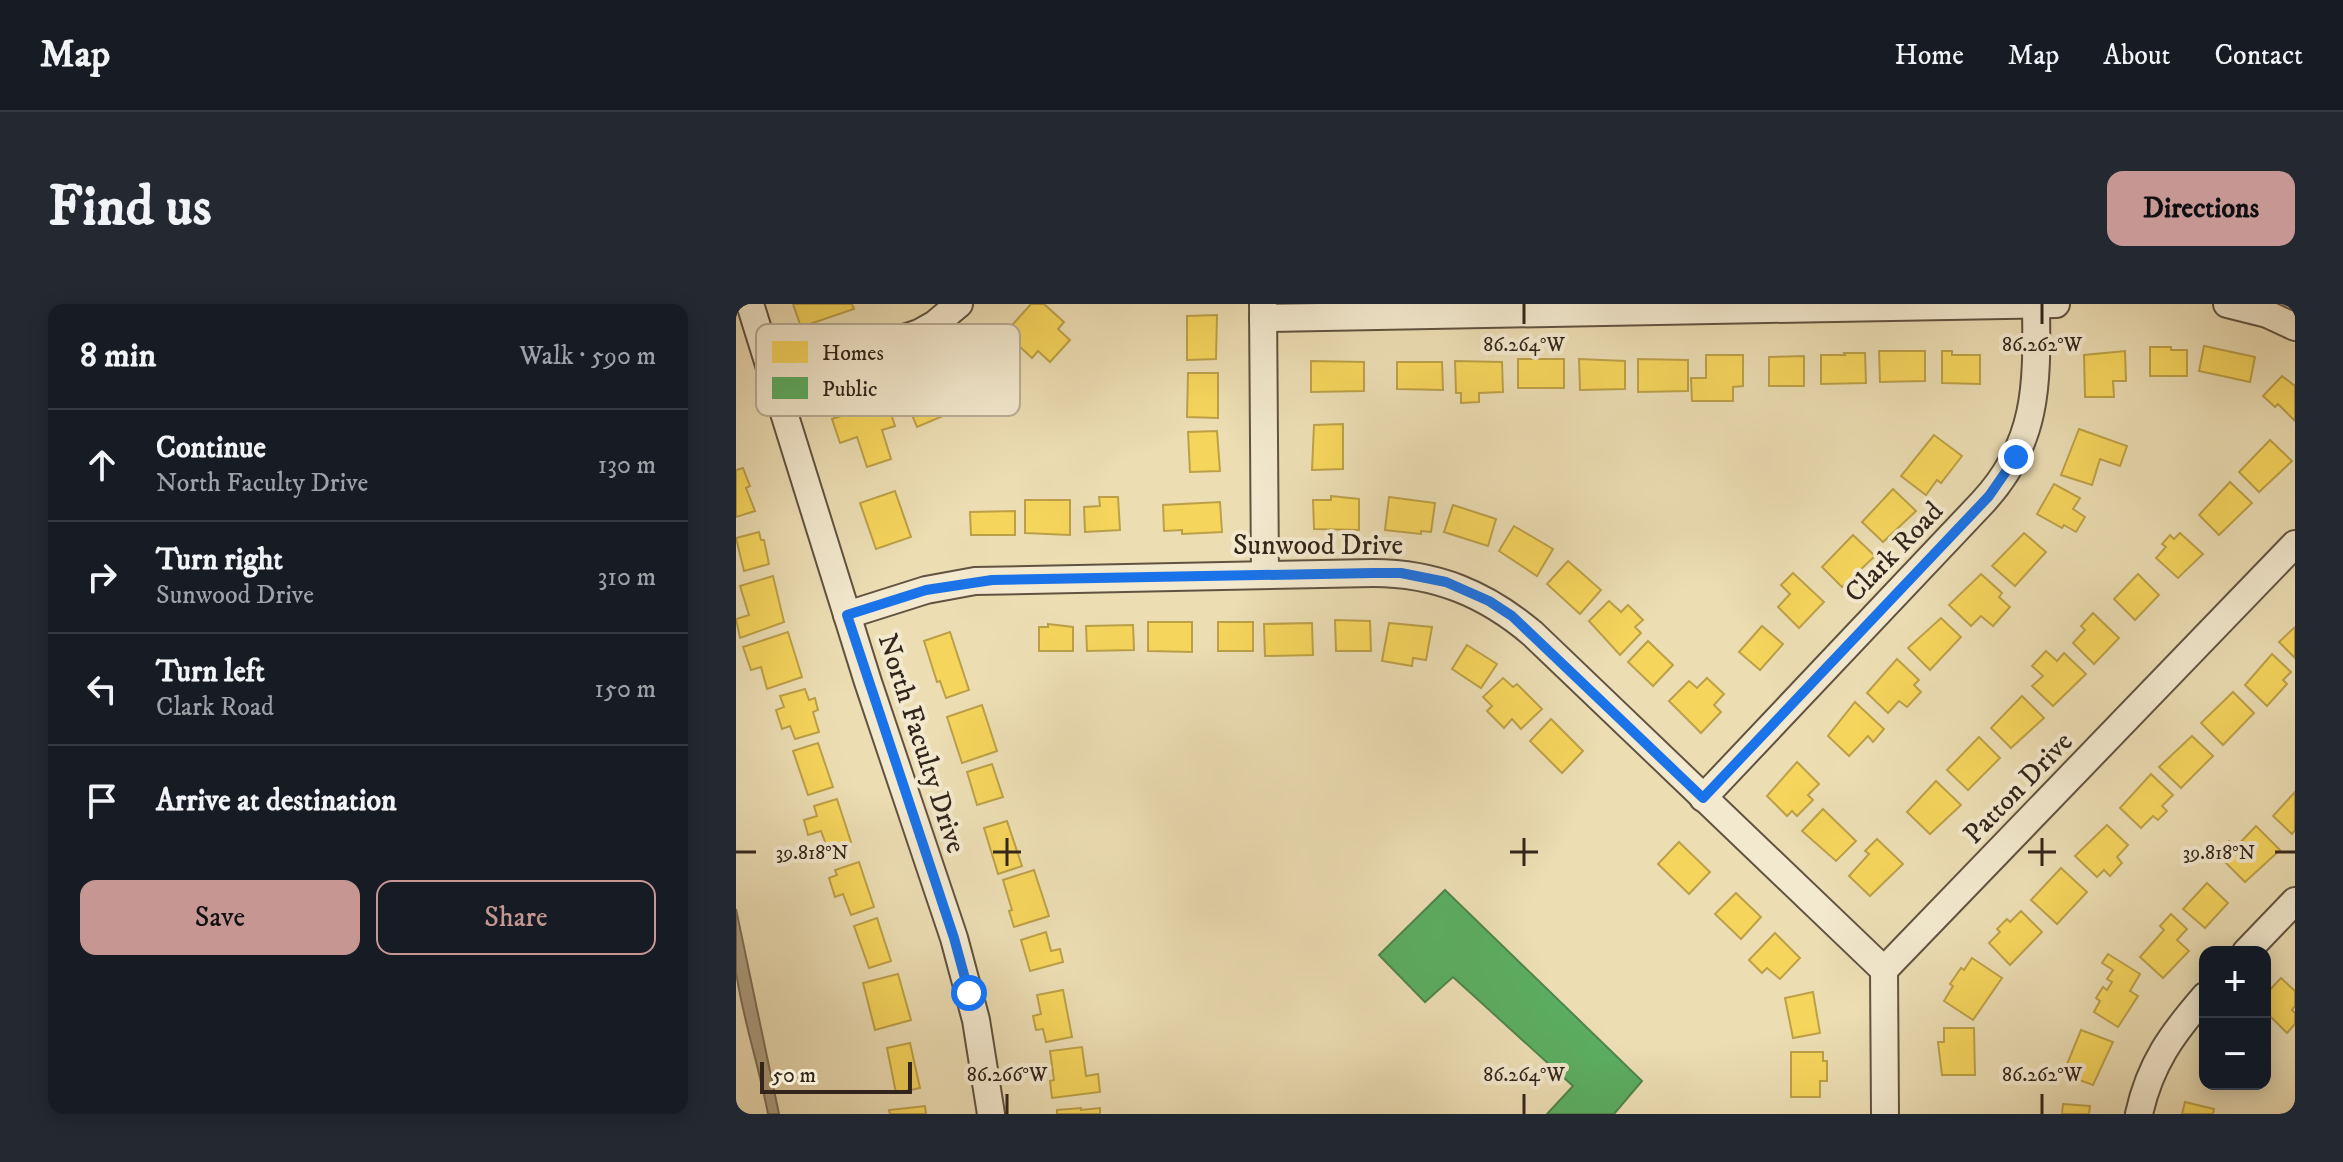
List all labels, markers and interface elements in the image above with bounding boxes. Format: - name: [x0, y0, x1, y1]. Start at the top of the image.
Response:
- text: Map: [40, 31, 110, 79]
- text: Home: [1895, 38, 1964, 73]
- text: Map: [2008, 38, 2059, 73]
- text: About: [2103, 38, 2170, 73]
- text: Contact: [2214, 38, 2303, 73]
- button: Directions: [2107, 171, 2295, 246]
- text: Find us: [48, 173, 212, 243]
- legend: [756, 324, 1020, 416]
- text: 86.264°W: [1483, 333, 1565, 358]
- text: 86.262°W: [2002, 333, 2083, 358]
- text: 8 min: [80, 335, 156, 377]
- text: Walk · 590 m: [520, 340, 656, 373]
- text: Homes: [822, 340, 884, 367]
- text: Public: [822, 376, 877, 403]
- text: Continue: [156, 430, 266, 467]
- route end: [1998, 439, 2034, 475]
- icon: ahead: [80, 443, 124, 487]
- text: 130 m: [598, 449, 656, 482]
- text: North Faculty Drive: [156, 467, 368, 500]
- street label: Clark Road: [1837, 494, 1951, 610]
- street label: Sunwood Drive: [1233, 528, 1403, 563]
- text: Turn right: [156, 542, 283, 579]
- icon: right: [80, 555, 124, 599]
- text: 310 m: [598, 561, 656, 594]
- text: Sunwood Drive: [156, 579, 314, 612]
- street label: North Faculty Drive: [870, 629, 974, 858]
- text: Turn left: [156, 654, 265, 691]
- icon: left: [80, 667, 124, 711]
- text: 150 m: [595, 673, 656, 706]
- text: Clark Road: [156, 691, 274, 724]
- street label: Patton Drive: [1956, 725, 2080, 852]
- icon: arrive: [80, 779, 124, 823]
- text: Arrive at destination: [156, 783, 397, 820]
- text: 39.818°N: [776, 841, 848, 866]
- text: 39.818°N: [2183, 841, 2255, 866]
- button: Save: [80, 880, 360, 955]
- button: Share: [376, 880, 656, 955]
- map controls: [2199, 946, 2271, 1090]
- button: +: [2199, 946, 2271, 1018]
- route start: [951, 975, 987, 1011]
- button: −: [2199, 1018, 2271, 1090]
- scale bar: [760, 1058, 912, 1094]
- text: 50 m: [772, 1062, 816, 1089]
- text: 86.266°W: [967, 1063, 1048, 1088]
- text: 86.264°W: [1483, 1063, 1565, 1088]
- text: 86.262°W: [2002, 1063, 2083, 1088]

